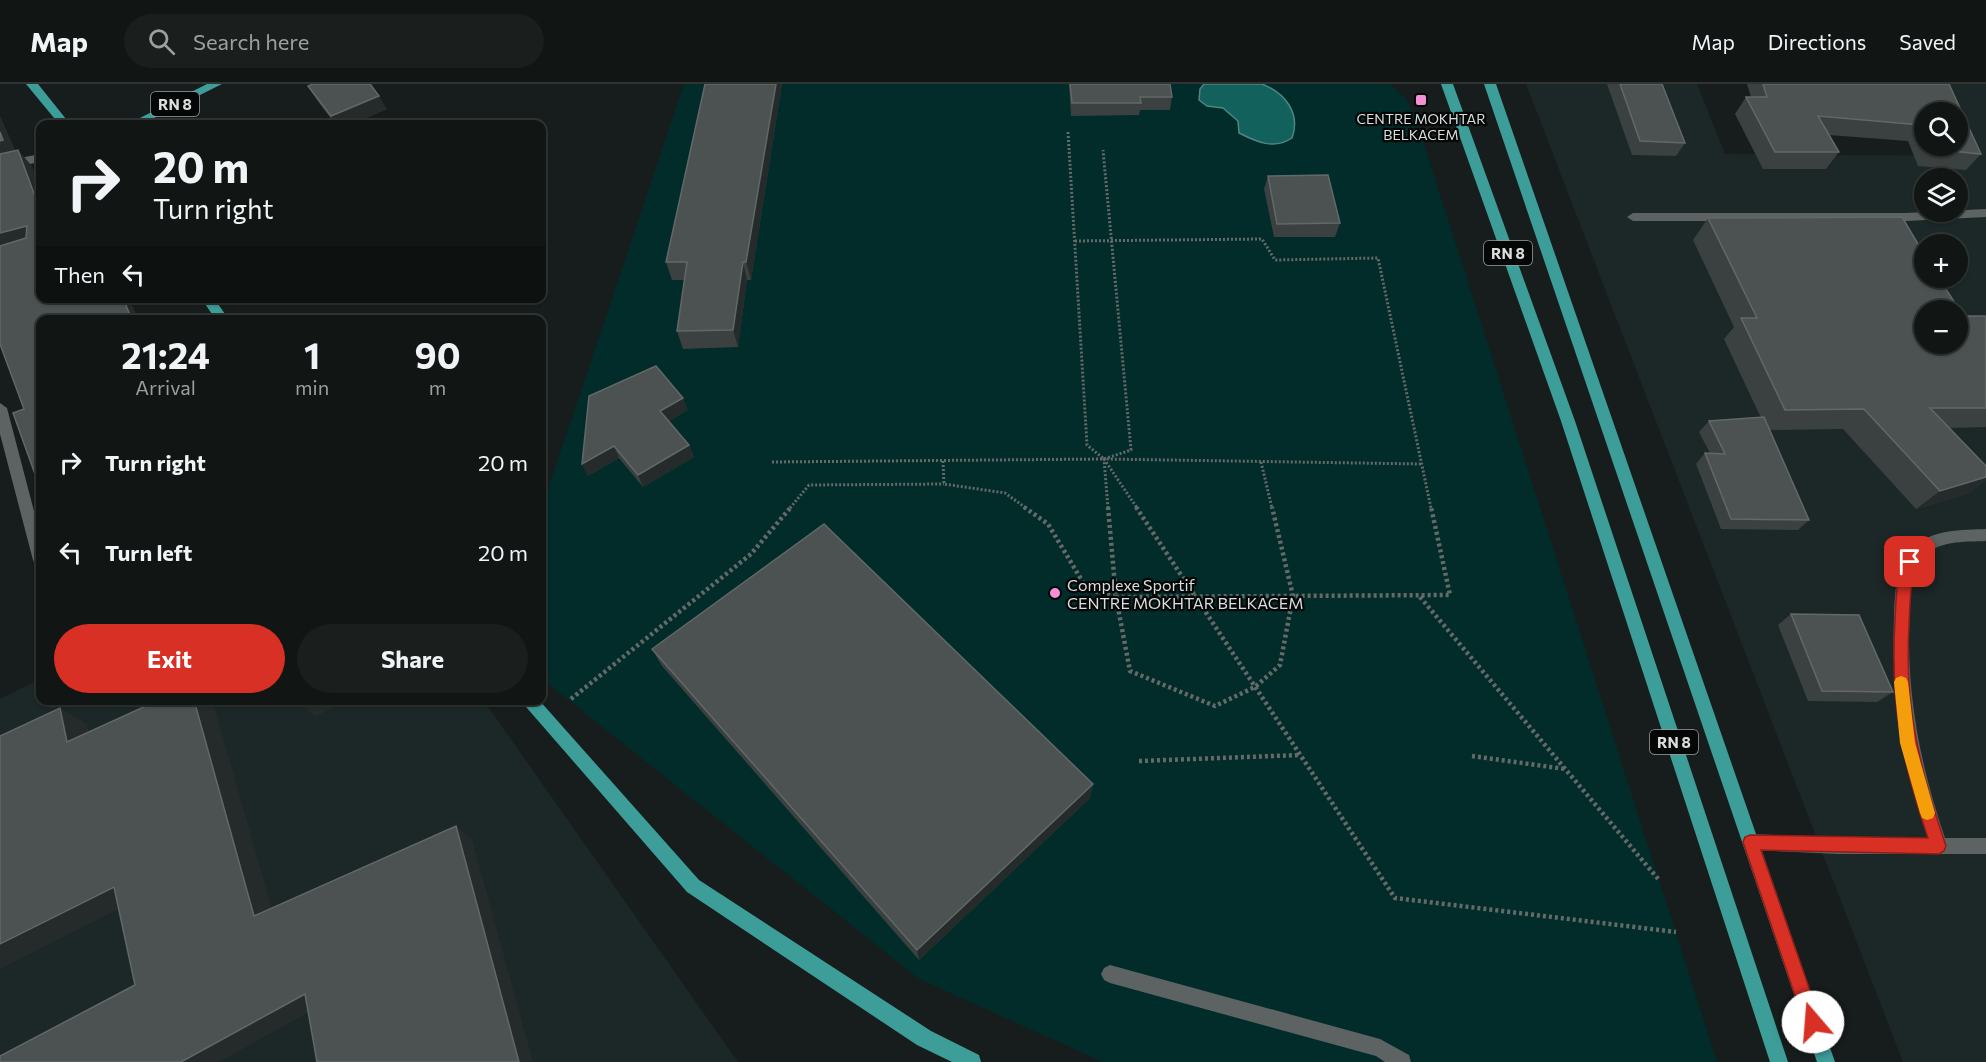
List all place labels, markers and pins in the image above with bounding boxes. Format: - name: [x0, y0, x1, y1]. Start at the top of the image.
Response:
- marker: CENTRE MOKHTAR BELKACEM: [1414, 93, 1428, 107]
- place label: CENTRE MOKHTAR BELKACEM: [1356, 110, 1486, 143]
- pin: [1884, 536, 1935, 587]
- place label: Complexe Sportif CENTRE MOKHTAR BELKACEM: [1067, 575, 1304, 612]
- marker: Complexe Sportif CENTRE MOKHTAR BELKACEM: [1048, 586, 1062, 600]

